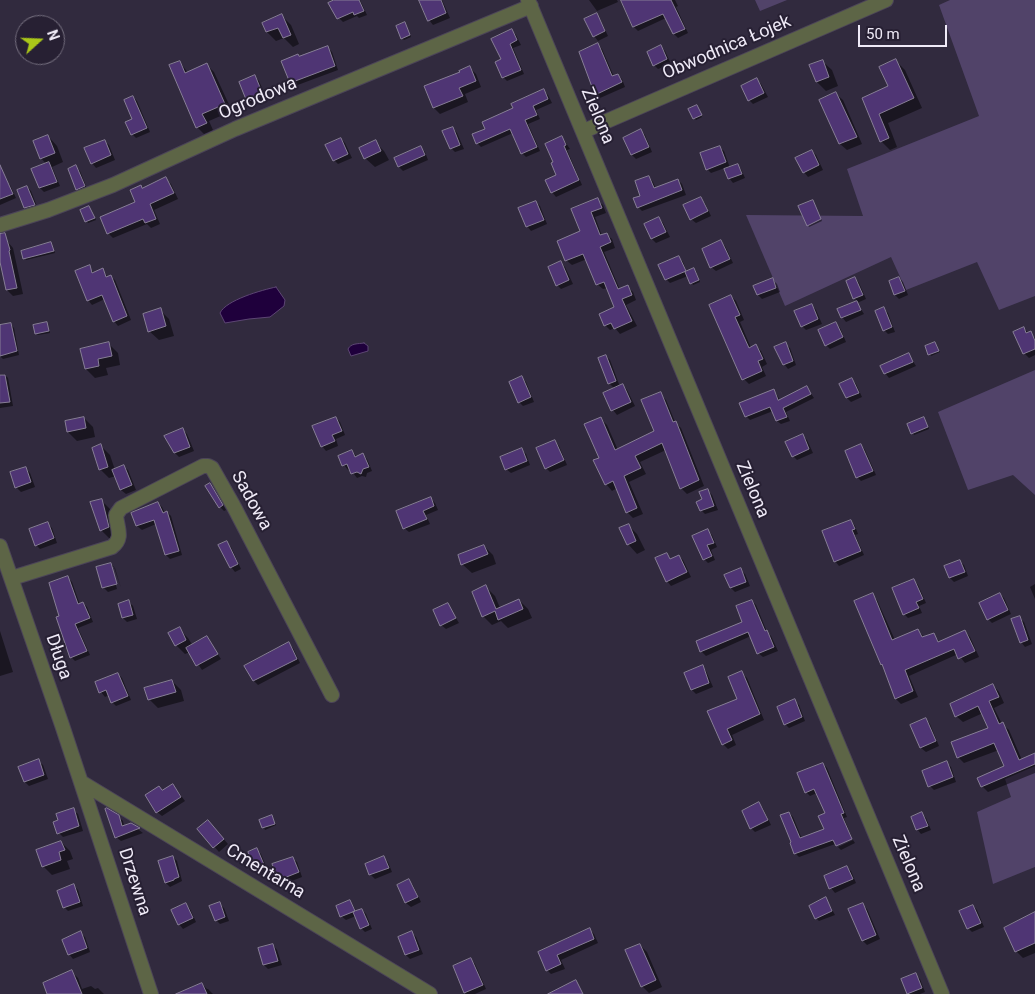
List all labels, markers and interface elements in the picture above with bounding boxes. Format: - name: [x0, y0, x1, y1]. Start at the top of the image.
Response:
- street label: Obwodnica Łojek: [660, 11, 794, 85]
- north arrow: [15, 15, 65, 65]
- scale bar: [860, 15, 949, 47]
- text: 50 m: [866, 25, 900, 43]
- text: N: [44, 28, 62, 43]
- street label: Ogrodowa: [216, 73, 300, 125]
- street label: Zielona: [576, 85, 618, 147]
- street label: Zielona: [731, 459, 773, 521]
- street label: Sadowa: [226, 468, 276, 534]
- street label: Długa: [40, 631, 76, 683]
- street label: Zielona: [887, 833, 929, 895]
- street label: Cmentarna: [222, 840, 308, 904]
- street label: Drzewna: [113, 846, 155, 918]

